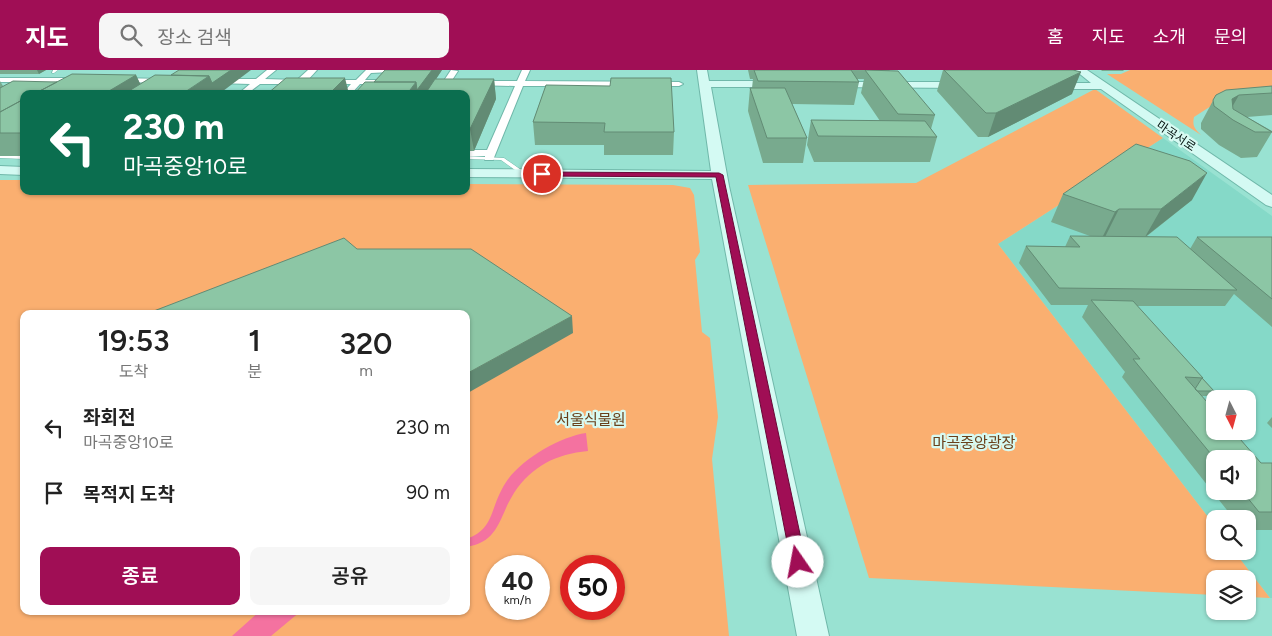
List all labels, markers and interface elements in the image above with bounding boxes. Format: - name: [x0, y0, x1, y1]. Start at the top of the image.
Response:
- search box: [99, 13, 449, 58]
- icon: search: [117, 21, 145, 49]
- text: 지도: [25, 23, 69, 52]
- text: 장소 검색: [157, 26, 232, 49]
- text: 홈: [1047, 26, 1064, 48]
- text: 지도: [1092, 26, 1125, 48]
- text: 소개: [1153, 26, 1186, 48]
- text: 문의: [1214, 26, 1247, 48]
- text: 230 m: [123, 106, 224, 148]
- icon: left: [40, 110, 105, 175]
- street label: 마곡서로: [1154, 118, 1198, 154]
- text: 마곡중앙10로: [123, 153, 247, 180]
- pin: [521, 153, 563, 195]
- icon: arrive: [528, 160, 556, 188]
- text: 19:53: [98, 322, 170, 359]
- text: 1: [248, 322, 261, 359]
- text: 320: [339, 325, 392, 362]
- text: m: [359, 361, 373, 380]
- text: 도착: [119, 362, 148, 381]
- text: 분: [247, 362, 262, 381]
- north arrow: [1206, 390, 1256, 440]
- map controls: [1206, 390, 1256, 620]
- text: 좌회전: [83, 406, 135, 429]
- park label: 서울식물원: [556, 411, 626, 429]
- icon: left: [40, 414, 68, 442]
- text: 230 m: [396, 416, 450, 439]
- text: 마곡중앙10로: [83, 433, 173, 452]
- park label: 마곡중앙광장: [933, 434, 1016, 452]
- button: sound: [1206, 450, 1256, 500]
- icon: arrive: [40, 479, 68, 507]
- text: 90 m: [406, 481, 450, 504]
- text: 목적지 도착: [83, 483, 175, 506]
- button: search: [1206, 510, 1256, 560]
- position arrow: [771, 535, 823, 587]
- button: 종료: [40, 547, 240, 605]
- button: 공유: [250, 547, 450, 605]
- speed limit sign: 50: [560, 555, 625, 620]
- text: 40: [501, 566, 534, 596]
- button: layers: [1206, 570, 1256, 620]
- text: km/h: [504, 593, 531, 607]

